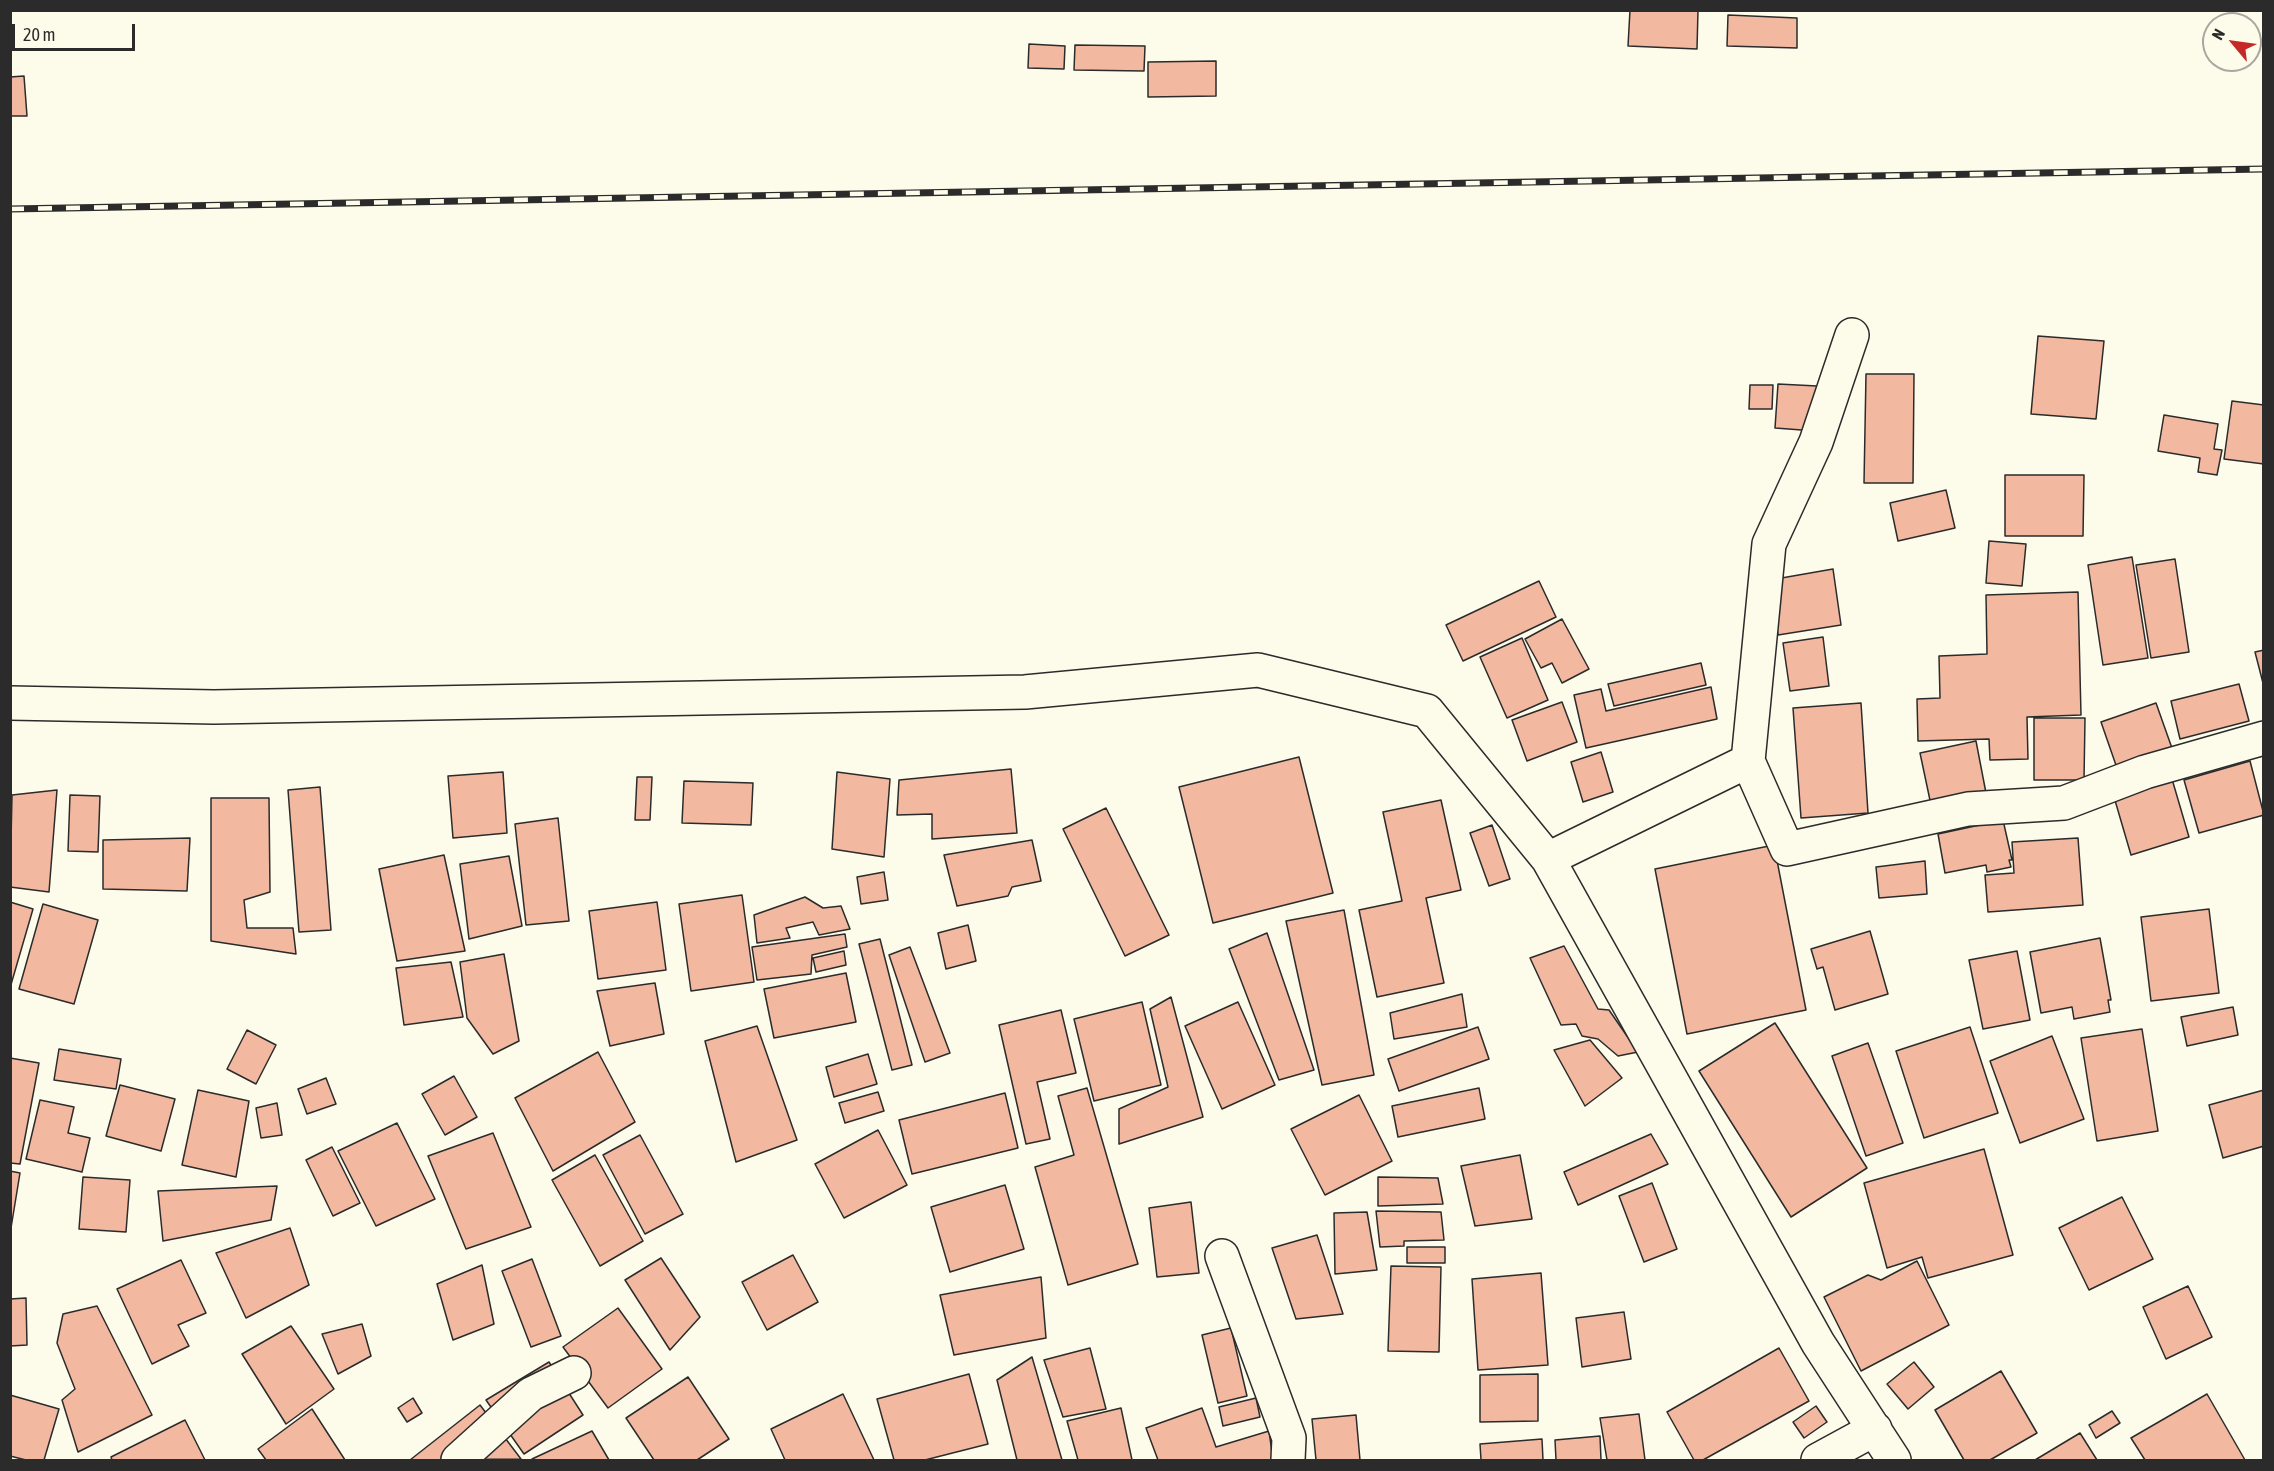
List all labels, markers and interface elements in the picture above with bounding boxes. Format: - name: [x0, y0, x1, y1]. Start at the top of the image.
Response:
- scale bar: [15, 12, 138, 50]
- north arrow: [2202, 12, 2262, 72]
- text: 20 m: [23, 24, 55, 45]
- text: N: [2208, 26, 2228, 43]

